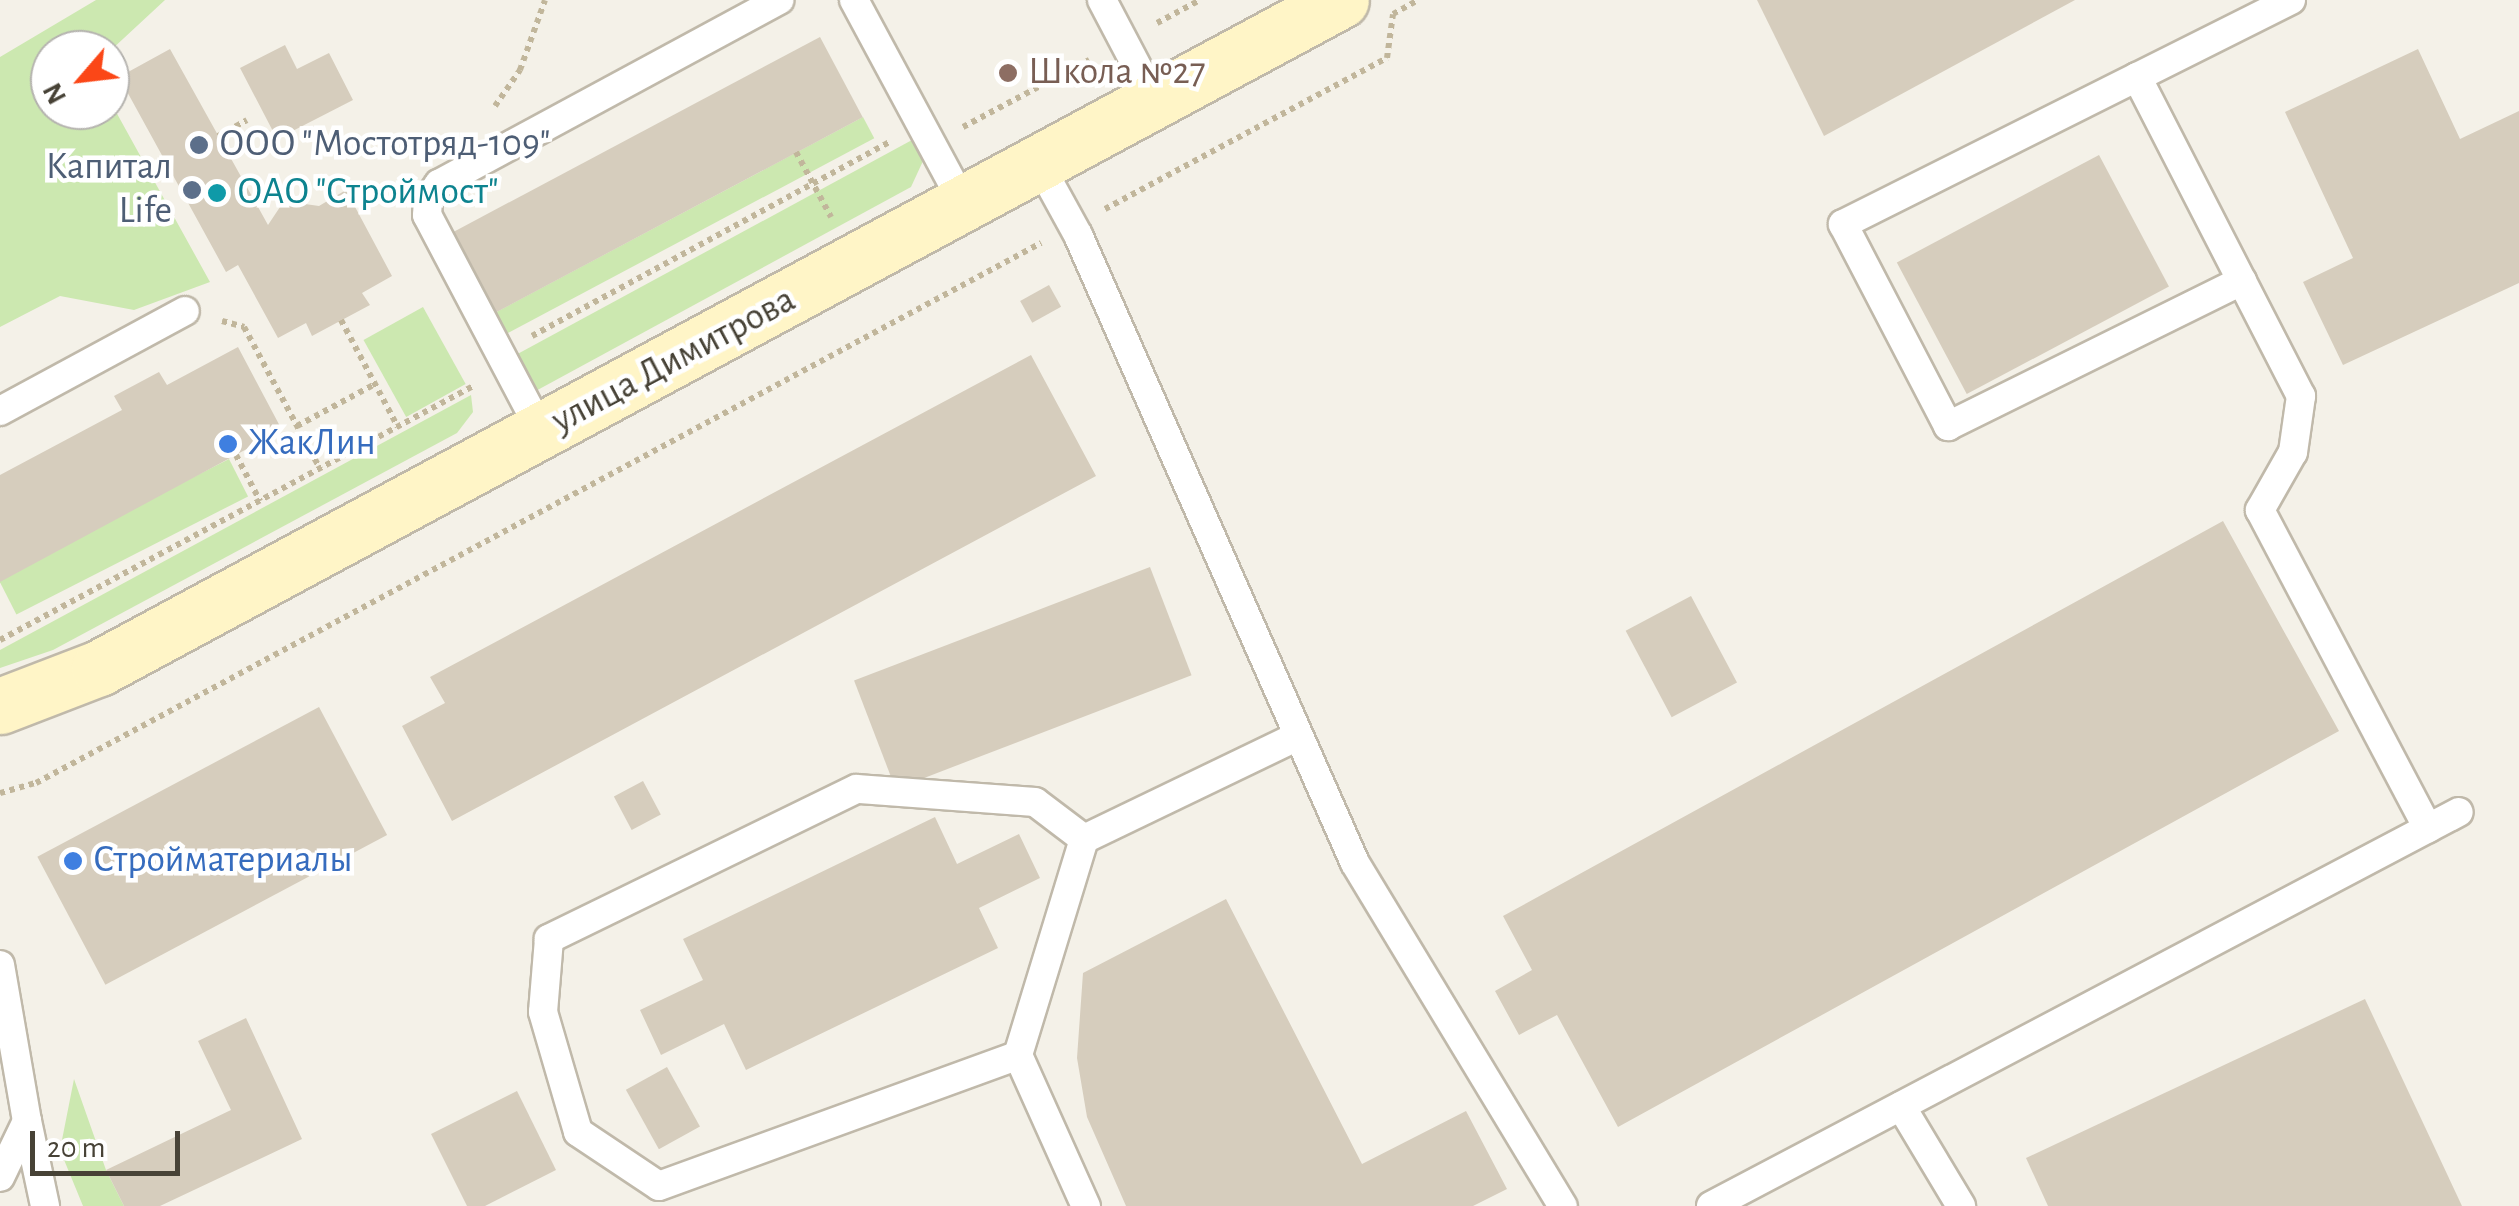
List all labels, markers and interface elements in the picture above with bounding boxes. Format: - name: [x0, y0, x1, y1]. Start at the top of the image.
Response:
- north arrow: [30, 30, 130, 130]
- place label: Школа №27: [1028, 50, 1206, 96]
- marker: Школа №27: [997, 62, 1019, 84]
- text: N: [38, 78, 72, 108]
- place label: ООО "Мостотряд-109": [219, 122, 550, 168]
- marker: ООО "Мостотряд-109": [188, 134, 210, 156]
- place label: Капитал Life: [45, 145, 172, 234]
- place label: ОАО "Строймост": [237, 170, 499, 216]
- marker: Капитал Life: [181, 179, 203, 201]
- marker: ОАО "Строймост": [206, 182, 228, 204]
- street label: улица Димитрова: [544, 278, 804, 444]
- place label: ЖакЛин: [248, 421, 376, 467]
- marker: ЖакЛин: [217, 433, 239, 455]
- place label: Стройматериалы: [93, 838, 353, 884]
- marker: Стройматериалы: [62, 850, 84, 872]
- scale bar: [35, 1111, 185, 1173]
- text: 20 m: [47, 1133, 105, 1163]

